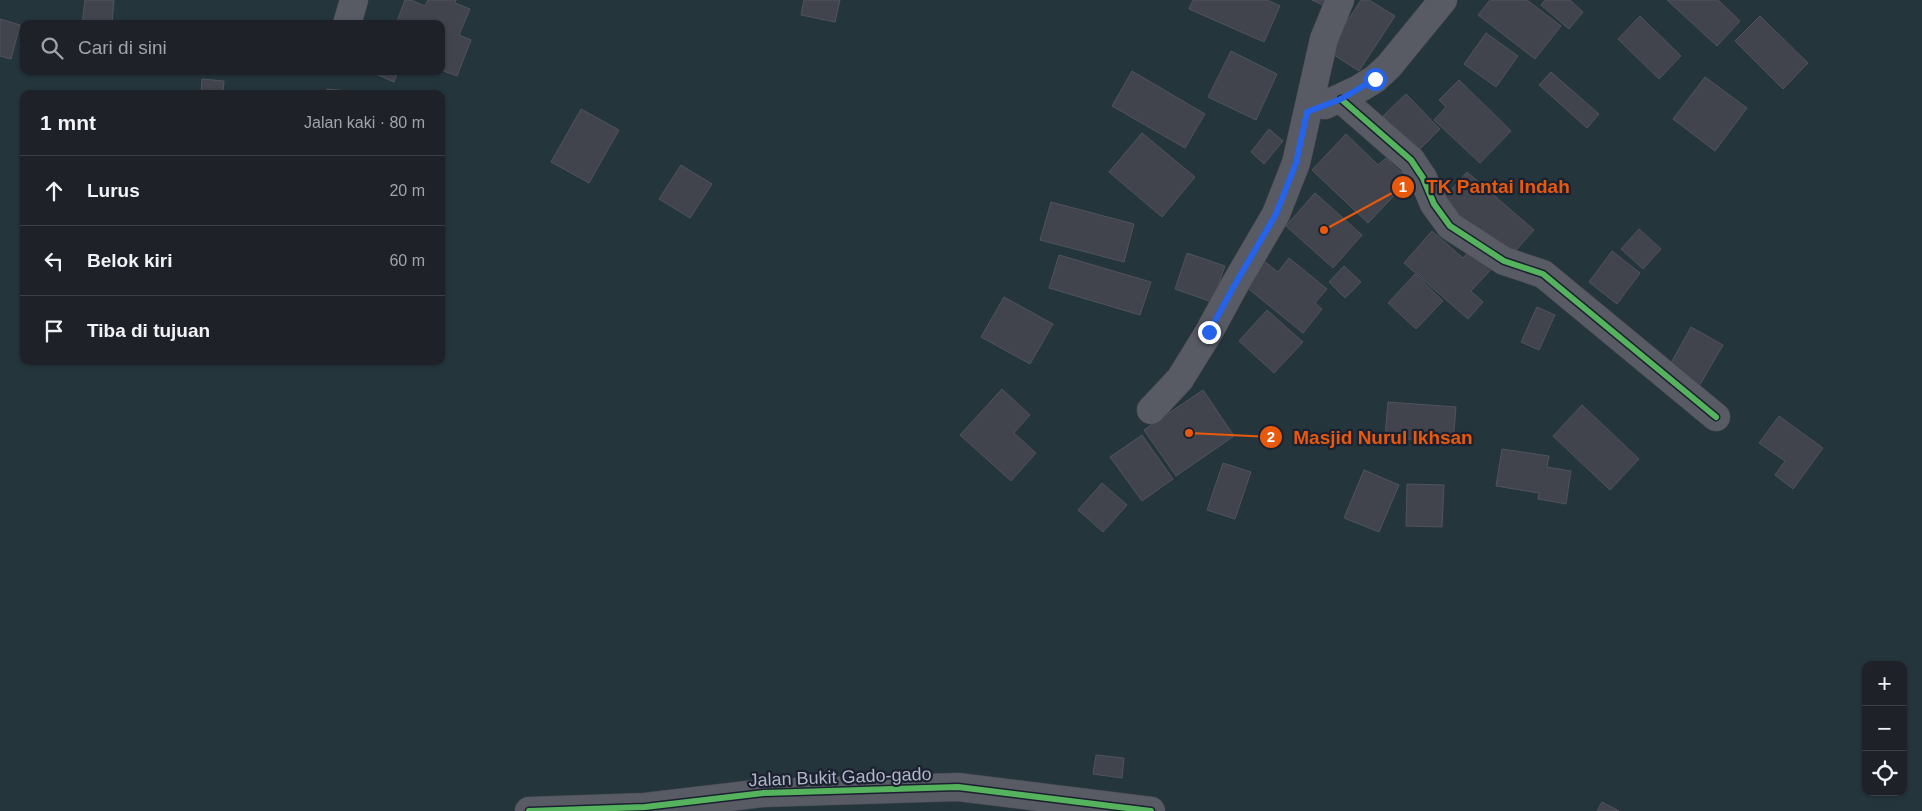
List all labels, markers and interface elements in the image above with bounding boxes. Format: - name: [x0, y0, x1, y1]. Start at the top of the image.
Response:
- search box: [20, 20, 445, 75]
- icon: search: [38, 34, 66, 62]
- text: Cari di sini: [78, 37, 167, 58]
- route start: [1364, 68, 1387, 91]
- text: 1 mnt: [40, 111, 96, 134]
- text: Jalan kaki · 80 m: [304, 114, 425, 131]
- callout: TK Pantai Indah: [1391, 170, 1579, 204]
- text: TK Pantai Indah: [1426, 176, 1570, 197]
- icon: ahead: [40, 177, 68, 205]
- text: 1: [1399, 178, 1407, 195]
- text: Lurus: [87, 180, 140, 201]
- text: 20 m: [389, 182, 425, 199]
- icon: left: [40, 247, 68, 275]
- text: Belok kiri: [87, 250, 173, 271]
- text: 60 m: [389, 252, 425, 269]
- icon: arrive: [40, 317, 68, 345]
- text: Tiba di tujuan: [87, 320, 210, 341]
- route end: [1198, 321, 1221, 344]
- callout: Masjid Nurul Ikhsan: [1259, 420, 1483, 454]
- text: Masjid Nurul Ikhsan: [1293, 427, 1473, 448]
- text: 2: [1267, 428, 1275, 445]
- map controls: [1862, 661, 1907, 796]
- button: +: [1862, 661, 1907, 706]
- button: −: [1862, 706, 1907, 751]
- button: locate: [1862, 751, 1907, 796]
- street label: Jalan Bukit Gado-gado: [748, 764, 932, 790]

